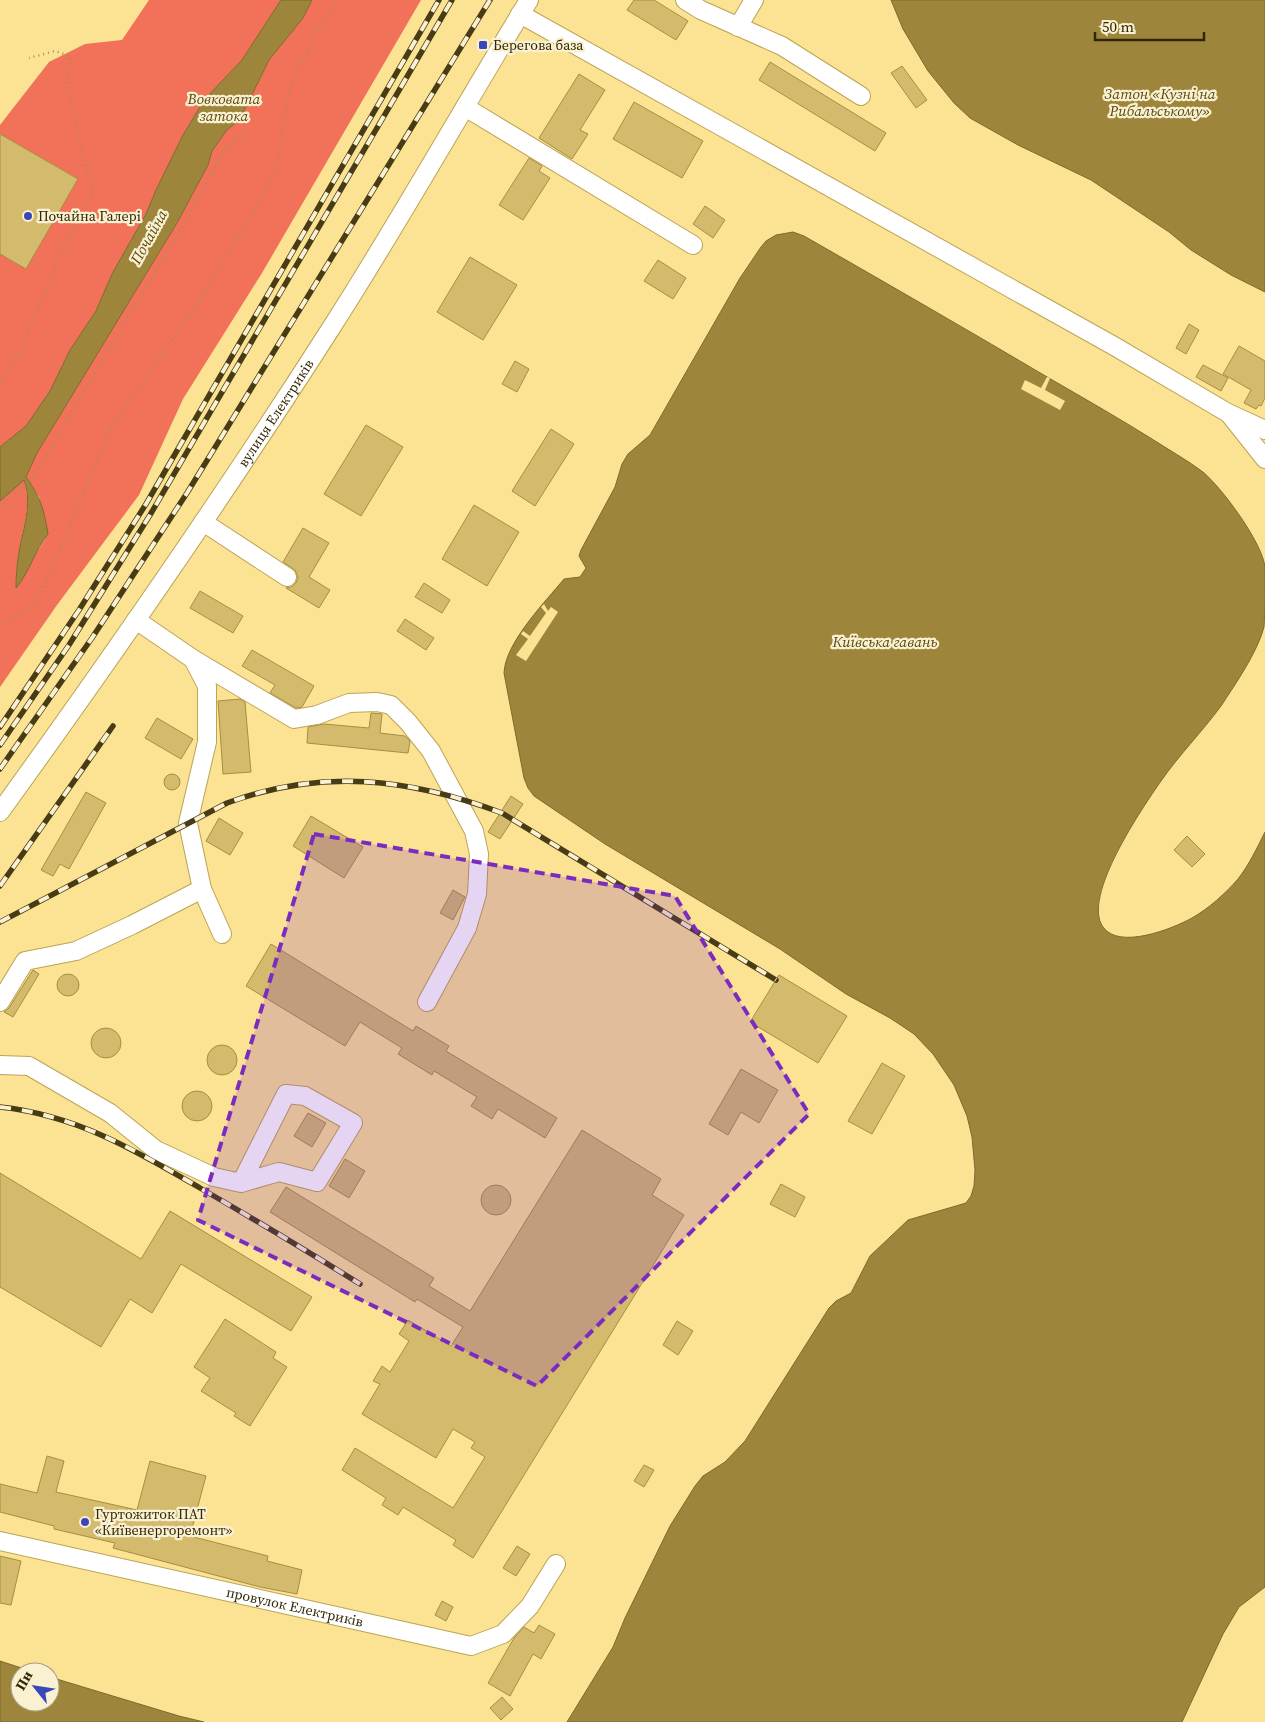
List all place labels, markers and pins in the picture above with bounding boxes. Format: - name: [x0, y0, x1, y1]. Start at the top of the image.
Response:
- place label: Берегова база: [493, 35, 584, 55]
- marker: Берегова база: [477, 39, 489, 51]
- place label: Почайна Галері: [38, 206, 141, 226]
- marker: Почайна Галері: [22, 210, 34, 222]
- place label: Гуртожиток ПАТ «Київенергоремонт»: [95, 1504, 233, 1540]
- marker: Гуртожиток ПАТ «Київенергоремонт»: [79, 1516, 91, 1528]

